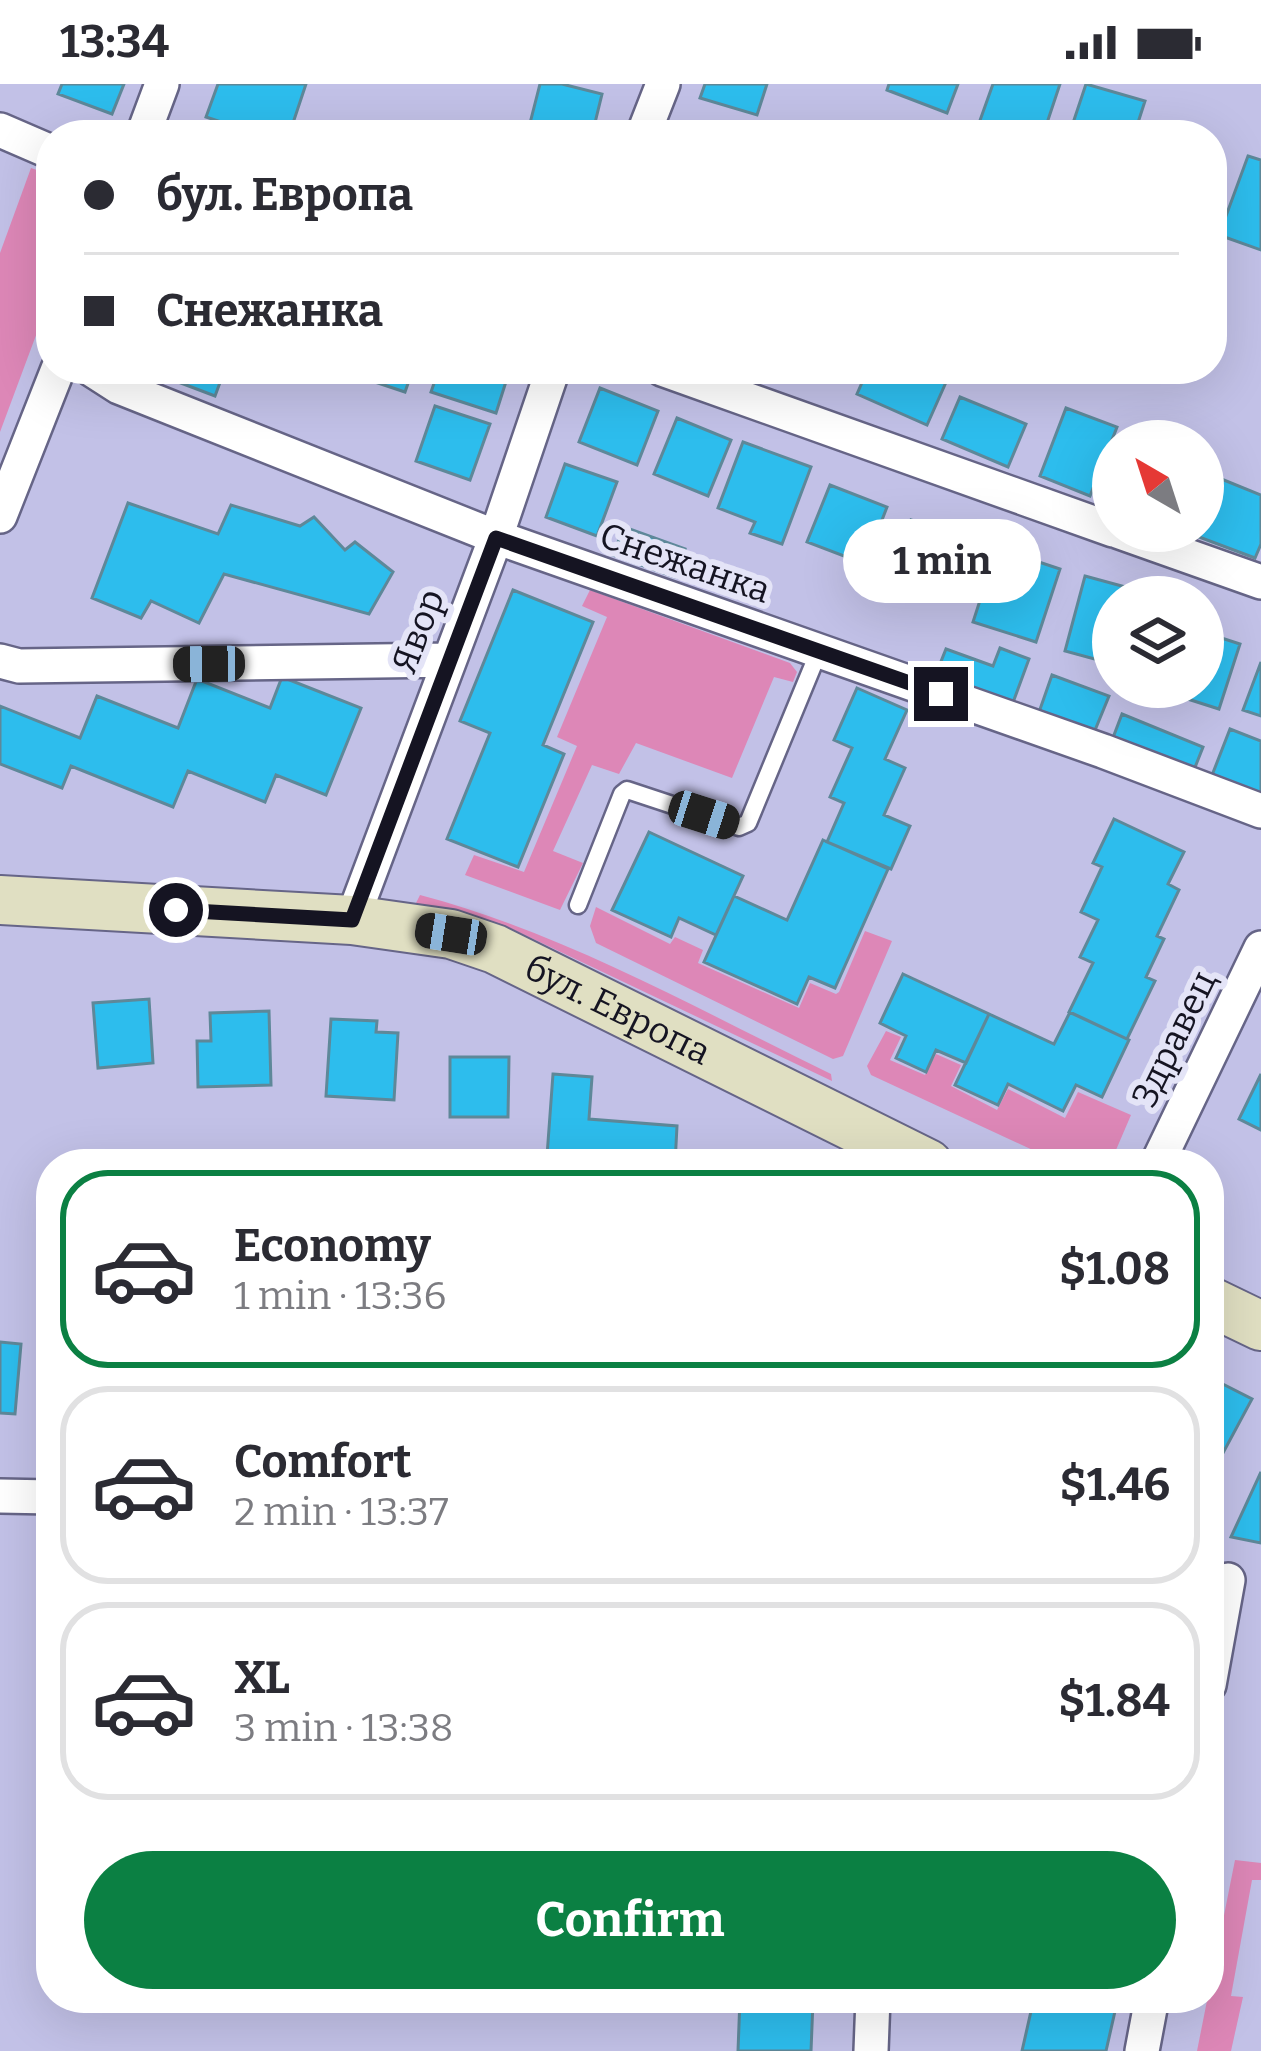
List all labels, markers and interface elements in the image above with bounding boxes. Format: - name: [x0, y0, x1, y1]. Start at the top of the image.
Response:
- text: 13:34: [60, 15, 169, 69]
- text: бул. Европа: [156, 168, 413, 222]
- text: Снежанка: [156, 284, 383, 338]
- north arrow: [1092, 420, 1224, 552]
- map controls: [1092, 420, 1224, 708]
- street label: Снежанка: [594, 513, 776, 613]
- callout: 1 min: [842, 520, 1040, 604]
- text: 1 min: [893, 538, 991, 584]
- button: layers: [1092, 576, 1224, 708]
- street label: Явор: [382, 583, 454, 679]
- car: [173, 645, 245, 683]
- route end: [914, 667, 968, 721]
- car: [664, 787, 744, 843]
- route start: [149, 883, 203, 937]
- car: [413, 911, 489, 957]
- street label: бул. Европа: [518, 945, 718, 1075]
- street label: Здравец: [1122, 964, 1226, 1114]
- icon: car: [90, 1215, 198, 1323]
- text: Economy: [234, 1219, 431, 1273]
- text: $1.08: [1059, 1242, 1170, 1296]
- text: 1 min · 13:36: [234, 1273, 446, 1319]
- icon: car: [90, 1431, 198, 1539]
- text: Comfort: [234, 1435, 412, 1489]
- text: $1.46: [1060, 1458, 1170, 1512]
- text: 2 min · 13:37: [234, 1489, 448, 1535]
- icon: car: [90, 1647, 198, 1755]
- text: XL: [234, 1651, 290, 1705]
- text: $1.84: [1058, 1674, 1170, 1728]
- text: 3 min · 13:38: [234, 1705, 453, 1751]
- button: Confirm: [84, 1851, 1176, 1989]

